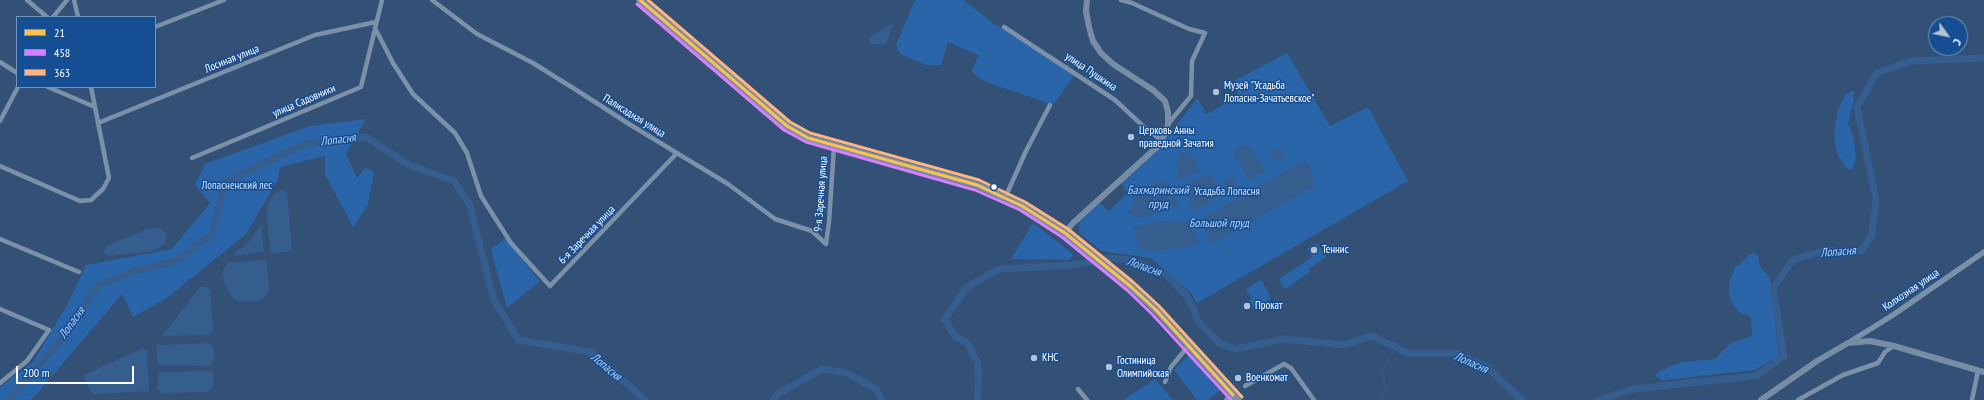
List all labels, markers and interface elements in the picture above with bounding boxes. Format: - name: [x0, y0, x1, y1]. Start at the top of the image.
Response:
- legend: [16, 16, 156, 88]
- north arrow: [1928, 16, 1968, 56]
- text: 21: [54, 25, 65, 40]
- text: С: [1950, 36, 1964, 48]
- street label: Лосиная улица: [203, 42, 261, 76]
- text: 458: [54, 45, 70, 60]
- street label: улица Пушкина: [1063, 50, 1119, 94]
- text: 363: [54, 65, 70, 80]
- place label: Музей "Усадьба Лопасня-Зачатьевское": [1224, 79, 1314, 105]
- street label: улица Садовники: [271, 82, 337, 120]
- marker: Музей "Усадьба Лопасня-Зачатьевское": [1211, 87, 1221, 97]
- street label: Палисадная улица: [600, 92, 668, 140]
- place label: Церковь Анны праведной Зачатия: [1139, 124, 1214, 150]
- water label: Лопасня: [320, 131, 356, 149]
- marker: Церковь Анны праведной Зачатия: [1126, 132, 1136, 142]
- street label: 9-я Заречная улица: [812, 156, 830, 232]
- park label: Лопасненский лес: [202, 179, 272, 193]
- unlabelled marker: [989, 182, 999, 192]
- water label: Бахмаринский пруд: [1127, 184, 1189, 212]
- park label: Усадьба Лопасня: [1194, 185, 1260, 199]
- street label: 6-я Заречная улица: [556, 203, 618, 267]
- water label: Большой пруд: [1189, 217, 1249, 231]
- place label: Теннис: [1322, 243, 1349, 257]
- water label: Лопасня: [1820, 244, 1856, 260]
- marker: Теннис: [1309, 245, 1319, 255]
- water label: Лопасня: [1125, 254, 1163, 280]
- street label: Колхозная улица: [1880, 266, 1942, 314]
- place label: Прокат: [1255, 299, 1282, 313]
- marker: Прокат: [1242, 301, 1252, 311]
- water label: Лопасня: [56, 304, 88, 342]
- water label: Лопасня: [1452, 349, 1490, 377]
- water label: Лопасня: [588, 350, 624, 384]
- place label: КНС: [1042, 351, 1058, 365]
- marker: КНС: [1029, 353, 1039, 363]
- place label: Гостиница Олимпийская: [1117, 354, 1169, 380]
- scale bar: [18, 358, 136, 384]
- marker: Гостиница Олимпийская: [1104, 362, 1114, 372]
- text: 200 m: [23, 365, 50, 380]
- place label: Военкомат: [1246, 371, 1288, 385]
- marker: Военкомат: [1233, 373, 1243, 383]

